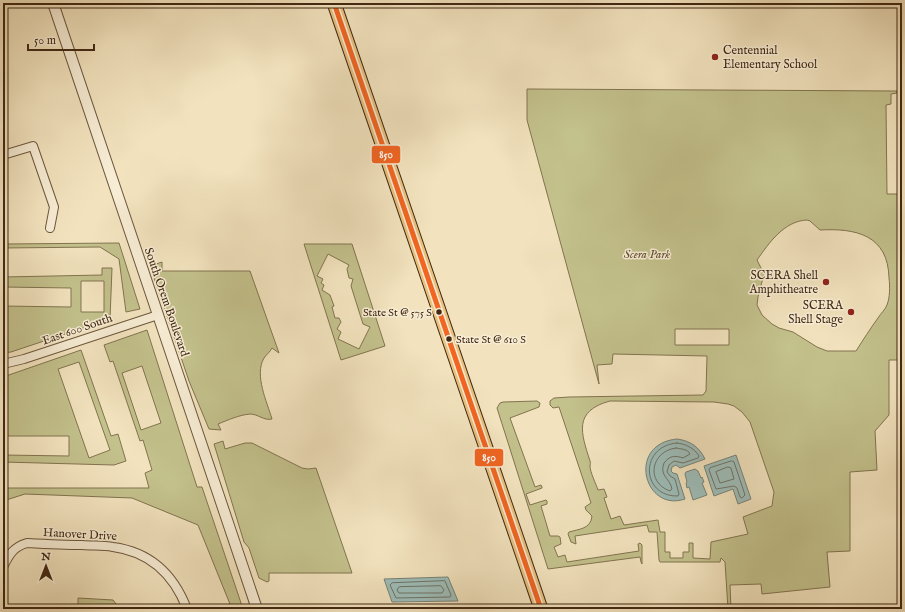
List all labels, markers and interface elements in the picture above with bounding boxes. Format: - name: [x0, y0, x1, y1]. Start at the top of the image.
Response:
- scale bar: [28, 26, 94, 52]
- text: 50 m: [34, 33, 56, 48]
- place label: Centennial Elementary School: [723, 43, 818, 72]
- marker: Centennial Elementary School: [710, 52, 720, 62]
- line badge: 850: [371, 145, 401, 164]
- text: 850: [379, 148, 393, 162]
- street label: South Orem Boulevard: [141, 246, 192, 359]
- park label: Scera Park: [624, 247, 670, 262]
- place label: SCERA Shell Amphitheatre: [748, 268, 819, 298]
- marker: SCERA Shell Amphitheatre: [821, 277, 831, 287]
- place label: SCERA Shell Stage: [788, 298, 844, 327]
- place label: State St @ 575 S: [363, 306, 432, 320]
- marker: State St @ 575 S: [434, 307, 444, 317]
- marker: SCERA Shell Stage: [846, 307, 856, 317]
- street label: East 600 South: [40, 310, 115, 348]
- place label: State St @ 610 S: [456, 333, 526, 347]
- marker: State St @ 610 S: [444, 334, 454, 344]
- line badge: 850: [474, 448, 504, 467]
- text: 850: [482, 451, 496, 465]
- street label: Hanover Drive: [43, 525, 118, 544]
- north arrow: [26, 546, 66, 586]
- text: N: [40, 550, 51, 564]

